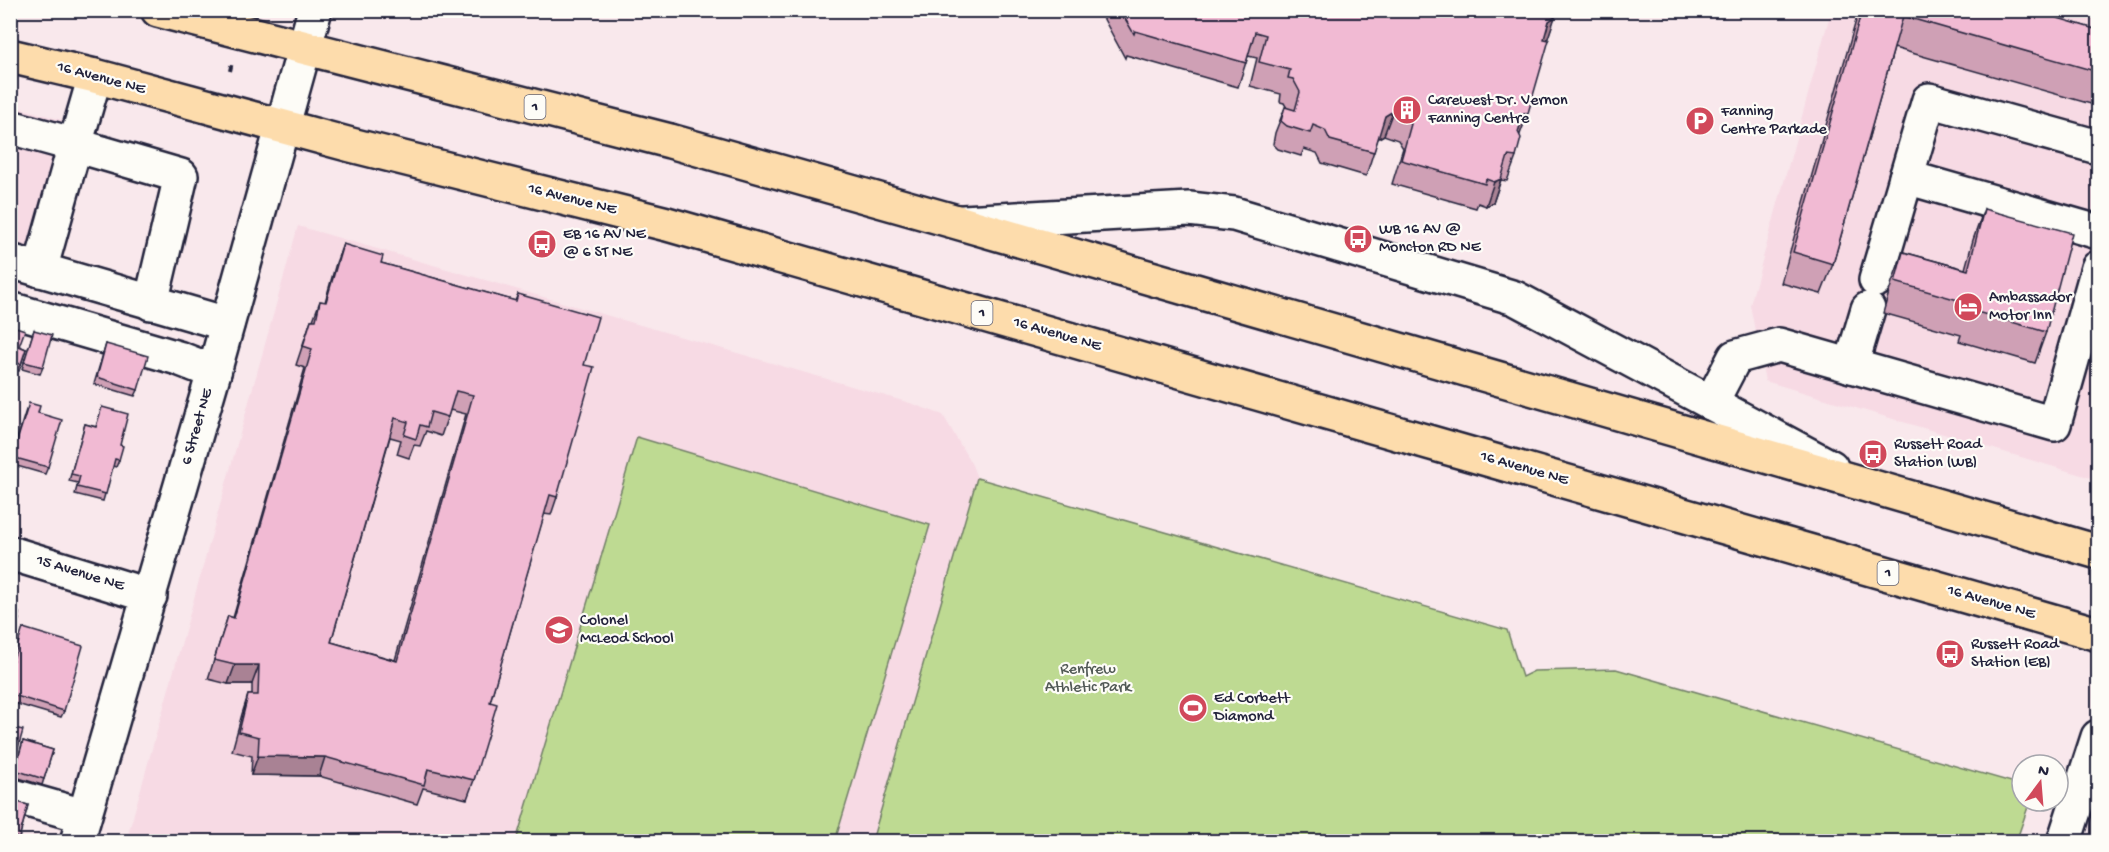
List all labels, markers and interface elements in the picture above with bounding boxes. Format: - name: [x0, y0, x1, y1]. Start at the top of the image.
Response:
- street label: 16 Avenue NE: [54, 58, 148, 100]
- place label: Carewest Dr. Vernon Fanning Centre: [1427, 92, 1568, 129]
- building icon: Carewest Dr. Vernon Fanning Centre: [1391, 94, 1423, 126]
- road number: 1: [524, 95, 546, 119]
- place label: Fanning Centre Parkade: [1720, 103, 1828, 140]
- parking icon: Fanning Centre Parkade: [1684, 105, 1716, 137]
- street label: 16 Avenue NE: [525, 180, 619, 220]
- place label: WB 16 AV @ Moncton RD NE: [1379, 221, 1482, 258]
- bus stop icon: WB 16 AV @ Moncton RD NE: [1342, 223, 1374, 255]
- place label: EB 16 AV NE @ 6 ST NE: [563, 226, 647, 263]
- bus stop icon: EB 16 AV NE @ 6 ST NE: [526, 228, 558, 260]
- place label: Ambassador Motor Inn: [1989, 289, 2072, 326]
- hotel icon: Ambassador Motor Inn: [1952, 291, 1984, 323]
- road number: 1: [972, 301, 992, 325]
- street label: 16 Avenue NE: [1010, 313, 1104, 357]
- street label: 6 Street NE: [178, 386, 218, 467]
- place label: Russett Road Station (WB): [1894, 436, 1983, 473]
- bus stop icon: Russett Road Station (WB): [1857, 438, 1889, 470]
- street label: 16 Avenue NE: [1477, 447, 1571, 491]
- street label: 15 Avenue NE: [33, 551, 127, 597]
- road number: 1: [1878, 561, 1898, 585]
- street label: 16 Avenue NE: [1944, 581, 2038, 625]
- place label: Colonel McLeod School: [580, 612, 674, 649]
- school or university icon: Colonel McLeod School: [543, 614, 575, 646]
- place label: Russett Road Station (EB): [1971, 636, 2060, 673]
- bus stop icon: Russett Road Station (EB): [1934, 638, 1966, 670]
- park label: Renfrew Athletic Park: [1045, 661, 1133, 698]
- place label: Ed Corbett Diamond: [1213, 690, 1291, 727]
- sports icon: Ed Corbett Diamond: [1177, 692, 1209, 724]
- north arrow: [2010, 753, 2070, 813]
- text: N: [2036, 761, 2051, 783]

